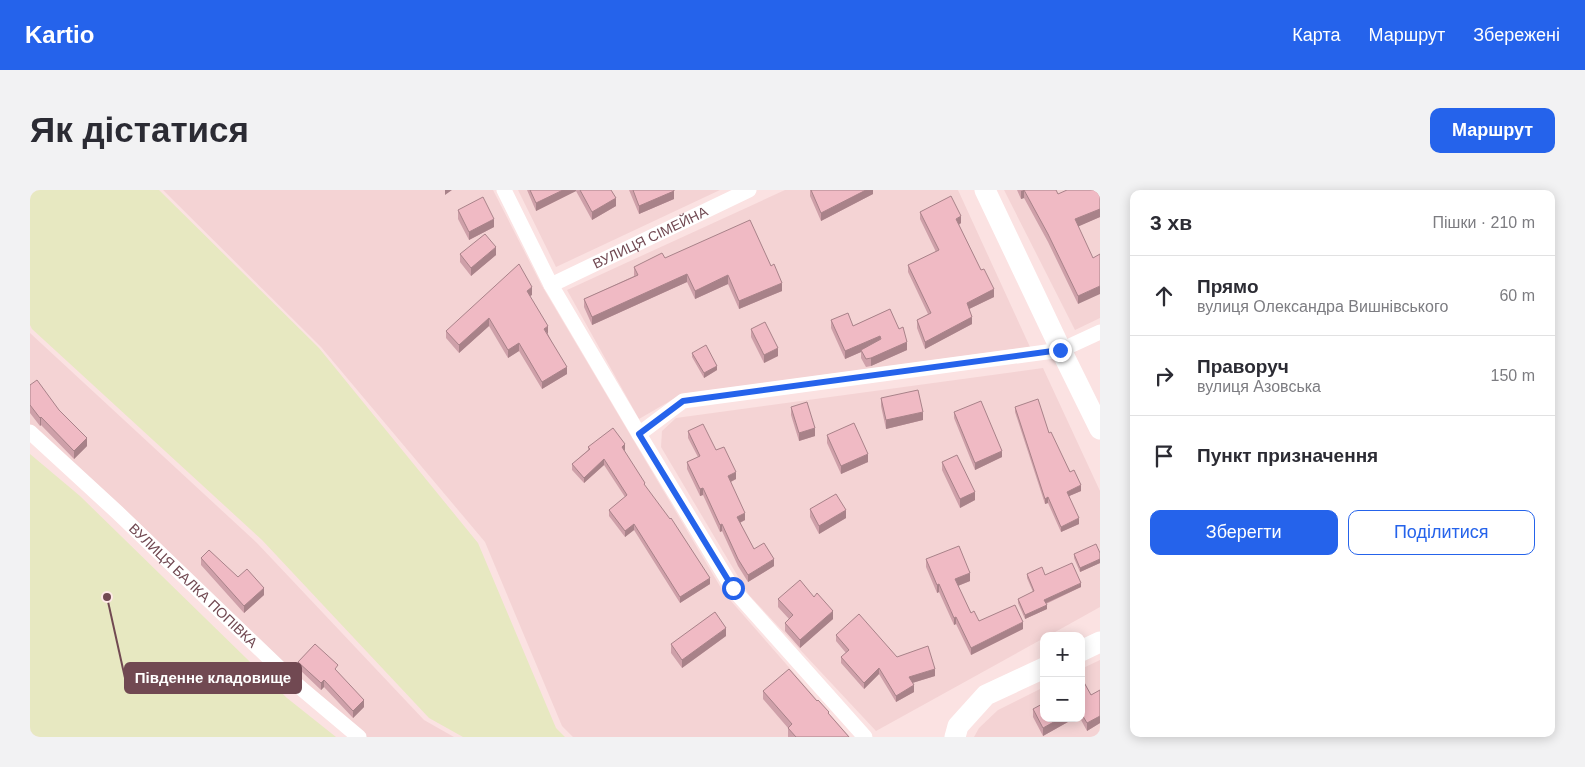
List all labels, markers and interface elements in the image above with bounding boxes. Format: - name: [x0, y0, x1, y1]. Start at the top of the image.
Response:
- text: Kartio: [25, 21, 94, 48]
- text: Карта: [1292, 25, 1340, 45]
- text: Маршрут: [1368, 25, 1445, 45]
- text: Збережені: [1473, 25, 1560, 45]
- button: Маршрут: [1430, 108, 1555, 153]
- text: Як дістатися: [30, 110, 249, 149]
- street label: ВУЛИЦЯ СІМЕЙНА: [590, 203, 711, 272]
- text: 3 хв: [1150, 211, 1192, 234]
- text: Пішки · 210 m: [1432, 214, 1535, 231]
- text: Прямо: [1197, 276, 1259, 297]
- icon: ahead: [1150, 282, 1178, 310]
- text: 60 m: [1499, 287, 1535, 304]
- text: вулиця Олександра Вишнівського: [1197, 298, 1448, 315]
- route end: [1049, 339, 1072, 362]
- text: Праворуч: [1197, 356, 1289, 377]
- icon: right: [1150, 362, 1178, 390]
- text: 150 m: [1491, 367, 1535, 384]
- text: вулиця Азовська: [1197, 378, 1321, 395]
- icon: arrive: [1150, 442, 1178, 470]
- text: Пункт призначення: [1197, 445, 1378, 466]
- button: Зберегти: [1150, 510, 1338, 555]
- button: Поділитися: [1348, 510, 1535, 555]
- street label: ВУЛИЦЯ БАЛКА ПОПІВКА: [126, 520, 261, 651]
- route start: [722, 577, 745, 600]
- map controls: [1040, 632, 1085, 722]
- button: +: [1040, 632, 1085, 677]
- callout: Південне кладовище: [125, 663, 301, 693]
- text: Південне кладовище: [135, 669, 291, 686]
- button: −: [1040, 677, 1085, 722]

